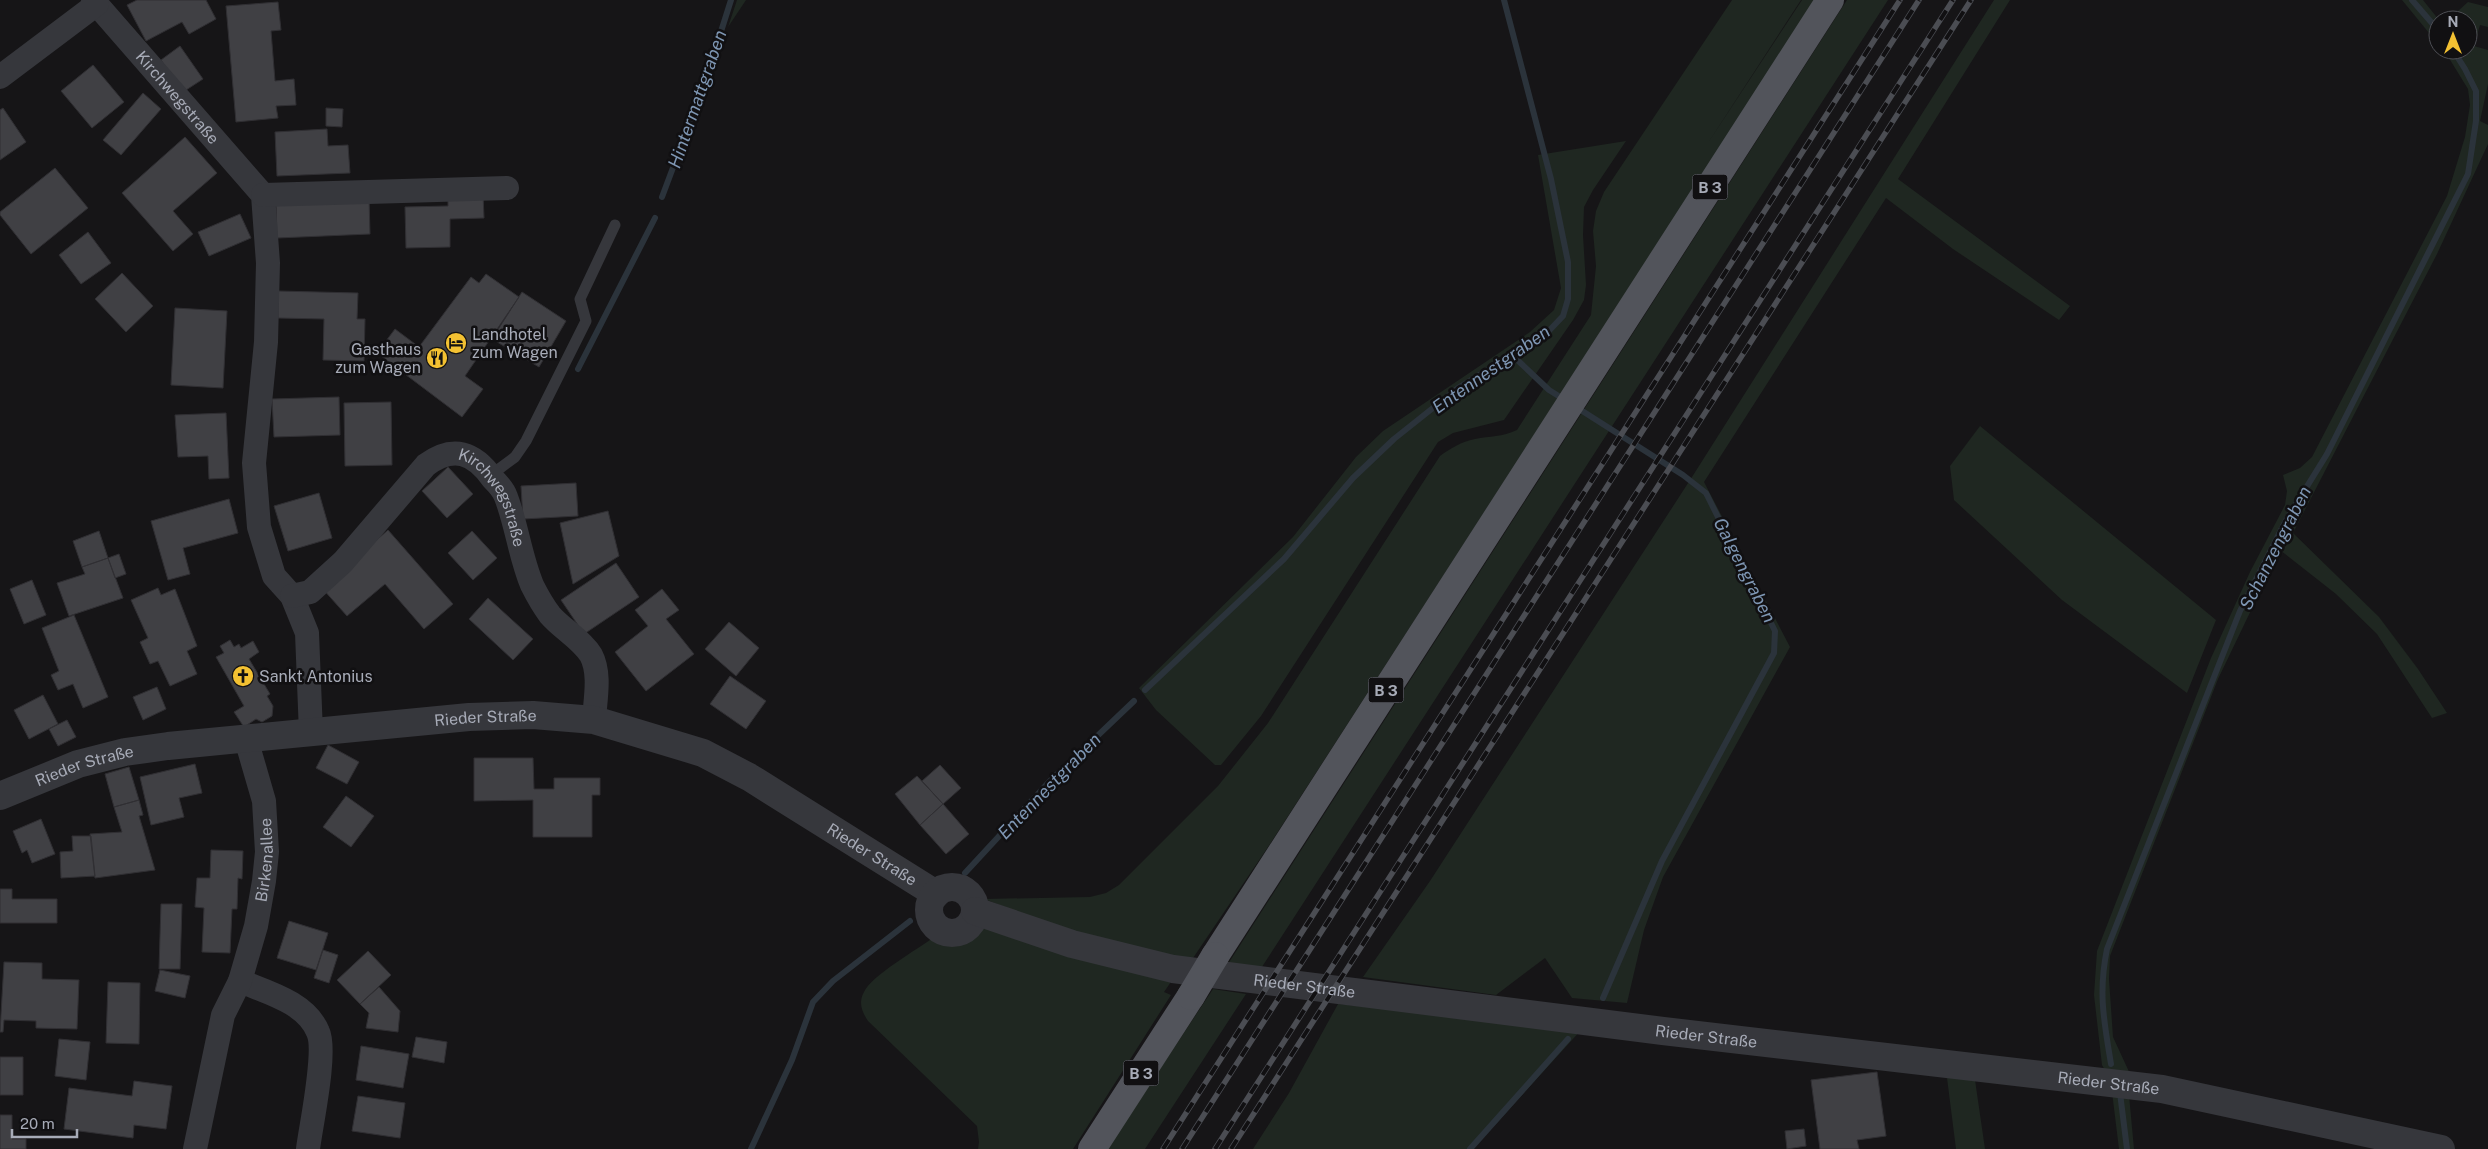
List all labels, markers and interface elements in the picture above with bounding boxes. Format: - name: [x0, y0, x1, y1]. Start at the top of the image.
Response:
- north arrow: [2428, 10, 2478, 60]
- text: N: [2448, 14, 2458, 30]
- water label: Hintermattgraben: [664, 27, 730, 171]
- street label: Kirchwegstraße: [132, 47, 223, 148]
- road number: B 3: [1692, 174, 1728, 200]
- water label: Entennestgraben: [1428, 321, 1554, 417]
- place label: Landhotel zum Wagen: [472, 325, 558, 362]
- hotel icon: Landhotel zum Wagen: [444, 331, 468, 355]
- place label: Gasthaus zum Wagen: [335, 340, 421, 377]
- restaurant icon: Gasthaus zum Wagen: [425, 346, 449, 370]
- street label: Kirchwegstraße: [456, 444, 529, 549]
- water label: Schanzengraben: [2235, 483, 2315, 613]
- water label: Galgengraben: [1710, 514, 1780, 626]
- church icon: Sankt Antonius: [231, 664, 255, 688]
- place label: Sankt Antonius: [259, 667, 373, 686]
- road number: B 3: [1368, 678, 1404, 702]
- street label: Rieder Straße: [433, 705, 537, 730]
- water label: Entennestgraben: [993, 729, 1105, 843]
- street label: Rieder Straße: [32, 741, 135, 790]
- street label: Birkenallee: [251, 818, 277, 903]
- street label: Rieder Straße: [824, 819, 921, 889]
- street label: Rieder Straße: [1252, 970, 1357, 1001]
- street label: Rieder Straße: [1654, 1021, 1758, 1051]
- road number: B 3: [1124, 1060, 1158, 1086]
- street label: Rieder Straße: [2057, 1067, 2161, 1098]
- scale bar: [12, 1106, 78, 1138]
- text: 20 m: [20, 1115, 55, 1132]

